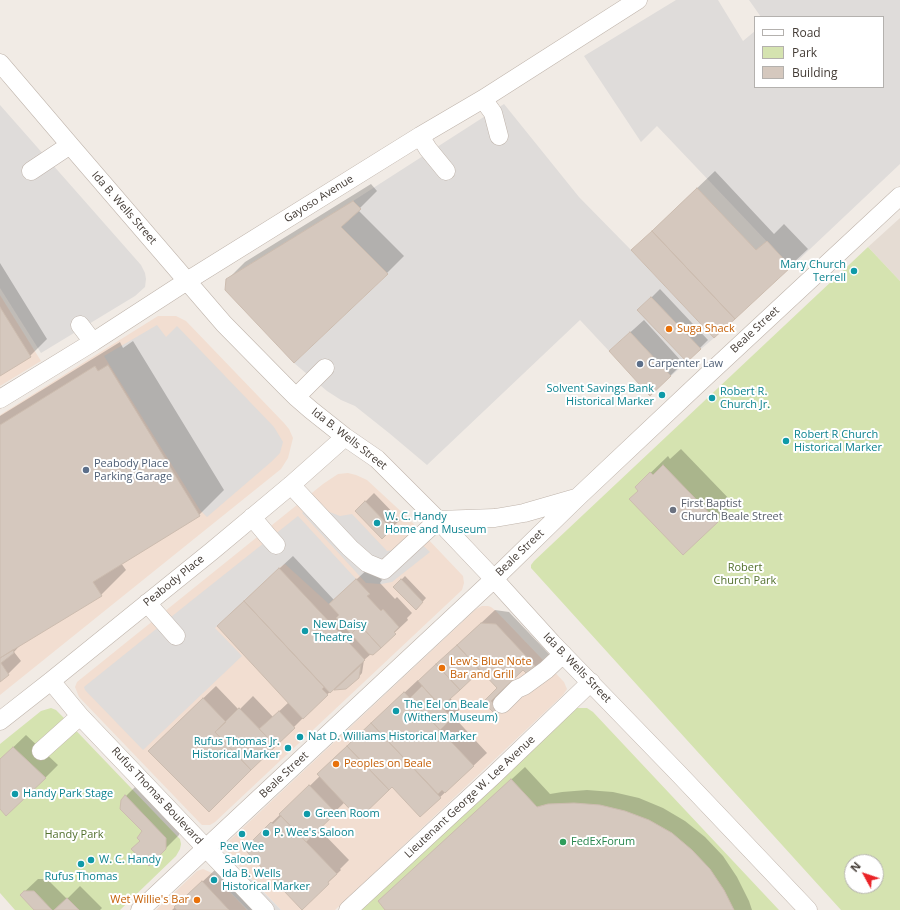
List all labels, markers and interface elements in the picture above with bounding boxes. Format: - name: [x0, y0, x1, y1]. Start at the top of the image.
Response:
- legend: [754, 16, 884, 88]
- text: Road: [792, 24, 821, 41]
- text: Park: [792, 44, 817, 61]
- text: Building: [792, 64, 837, 81]
- street label: Ida B. Wells Street: [89, 169, 159, 247]
- street label: Gayoso Avenue: [282, 172, 356, 226]
- place label: Mary Church Terrell: [780, 258, 846, 284]
- marker: Mary Church Terrell: [849, 266, 859, 276]
- street label: Beale Street: [728, 304, 782, 356]
- place label: Suga Shack: [677, 322, 735, 336]
- marker: Suga Shack: [664, 324, 674, 334]
- place label: Carpenter Law: [648, 357, 723, 371]
- marker: Carpenter Law: [635, 359, 645, 369]
- place label: Solvent Savings Bank Historical Marker: [546, 382, 654, 408]
- place label: Robert R. Church Jr.: [720, 385, 770, 411]
- marker: Solvent Savings Bank Historical Marker: [657, 390, 667, 400]
- marker: Robert R. Church Jr.: [707, 393, 717, 403]
- street label: Ida B. Wells Street: [309, 405, 389, 473]
- place label: Robert R Church Historical Marker: [794, 428, 882, 454]
- marker: Robert R Church Historical Marker: [781, 436, 791, 446]
- place label: Peabody Place Parking Garage: [94, 457, 172, 483]
- marker: Peabody Place Parking Garage: [81, 465, 91, 475]
- place label: First Baptist Church Beale Street: [681, 497, 783, 523]
- marker: First Baptist Church Beale Street: [668, 505, 678, 515]
- place label: W. C. Handy Home and Museum: [385, 510, 486, 536]
- marker: W. C. Handy Home and Museum: [372, 518, 382, 528]
- street label: Beale Street: [493, 527, 547, 579]
- street label: Peabody Place: [141, 552, 207, 610]
- park label: Robert Church Park: [714, 561, 776, 587]
- place label: New Daisy Theatre: [313, 618, 366, 644]
- marker: New Daisy Theatre: [300, 626, 310, 636]
- street label: Ida B. Wells Street: [540, 630, 614, 706]
- place label: Lew's Blue Note Bar and Grill: [450, 655, 532, 681]
- marker: Lew's Blue Note Bar and Grill: [437, 663, 447, 673]
- place label: The Eel on Beale (Withers Museum): [404, 698, 498, 724]
- marker: The Eel on Beale (Withers Museum): [391, 706, 401, 716]
- place label: Nat D. Williams Historical Marker: [308, 730, 476, 744]
- marker: Nat D. Williams Historical Marker: [295, 732, 305, 742]
- street label: Lieutenant George W. Lee Avenue: [402, 733, 538, 861]
- place label: Rufus Thomas Jr. Historical Marker: [192, 735, 280, 761]
- marker: Rufus Thomas Jr. Historical Marker: [283, 743, 293, 753]
- street label: Rufus Thomas Boulevard: [108, 745, 206, 847]
- street label: Beale Street: [257, 749, 311, 801]
- place label: Peoples on Beale: [344, 757, 432, 771]
- marker: Peoples on Beale: [331, 759, 341, 769]
- place label: Handy Park Stage: [23, 787, 113, 801]
- marker: Handy Park Stage: [10, 789, 20, 799]
- place label: Green Room: [315, 807, 380, 821]
- marker: Green Room: [302, 809, 312, 819]
- place label: P. Wee's Saloon: [274, 826, 354, 840]
- park label: Handy Park: [44, 828, 104, 842]
- marker: P. Wee's Saloon: [261, 828, 271, 838]
- marker: Pee Wee Saloon: [237, 829, 247, 839]
- place label: FedExForum: [571, 835, 635, 849]
- marker: FedExForum: [558, 837, 568, 847]
- place label: Pee Wee Saloon: [220, 840, 264, 866]
- place label: W. C. Handy: [99, 853, 161, 867]
- north arrow: [844, 854, 884, 894]
- marker: W. C. Handy: [86, 855, 96, 865]
- text: N: [847, 858, 864, 875]
- marker: Rufus Thomas: [76, 859, 86, 869]
- place label: Ida B. Wells Historical Marker: [222, 867, 310, 893]
- place label: Rufus Thomas: [44, 870, 118, 884]
- marker: Ida B. Wells Historical Marker: [209, 875, 219, 885]
- place label: Wet Willie's Bar: [110, 893, 189, 907]
- marker: Wet Willie's Bar: [192, 895, 202, 905]

